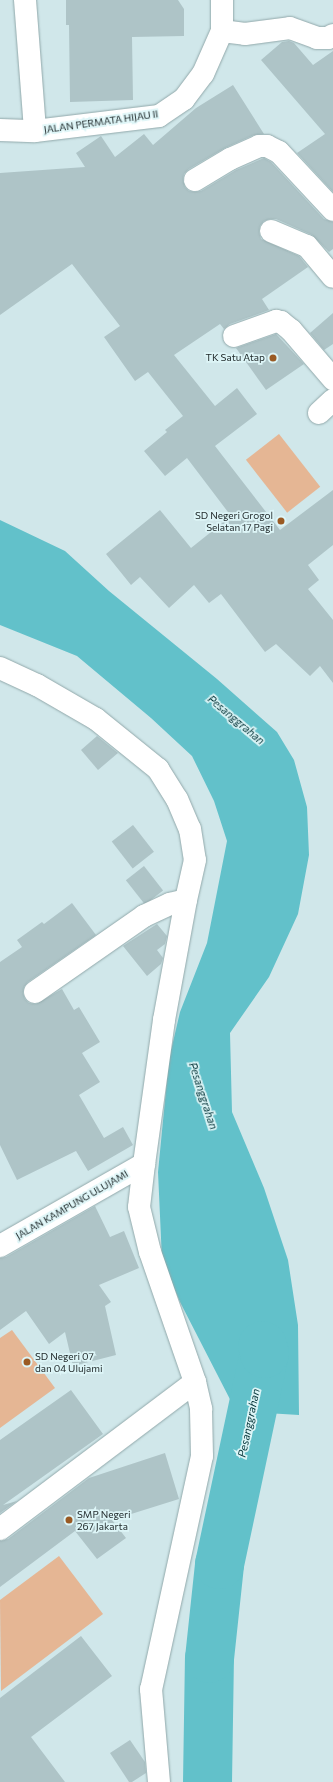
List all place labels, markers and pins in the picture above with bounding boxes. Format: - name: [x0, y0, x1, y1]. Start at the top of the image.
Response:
- place label: TK Satu Atap: [206, 352, 265, 364]
- marker: TK Satu Atap: [268, 353, 278, 363]
- place label: SD Negeri Grogol Selatan 17 Pagi: [195, 509, 273, 532]
- marker: SD Negeri Grogol Selatan 17 Pagi: [276, 516, 286, 526]
- place label: SD Negeri 07 dan 04 Ulujami: [35, 1350, 103, 1374]
- marker: SD Negeri 07 dan 04 Ulujami: [22, 1357, 32, 1367]
- place label: SMP Negeri 267 Jakarta: [77, 1508, 131, 1532]
- marker: SMP Negeri 267 Jakarta: [64, 1515, 74, 1525]

